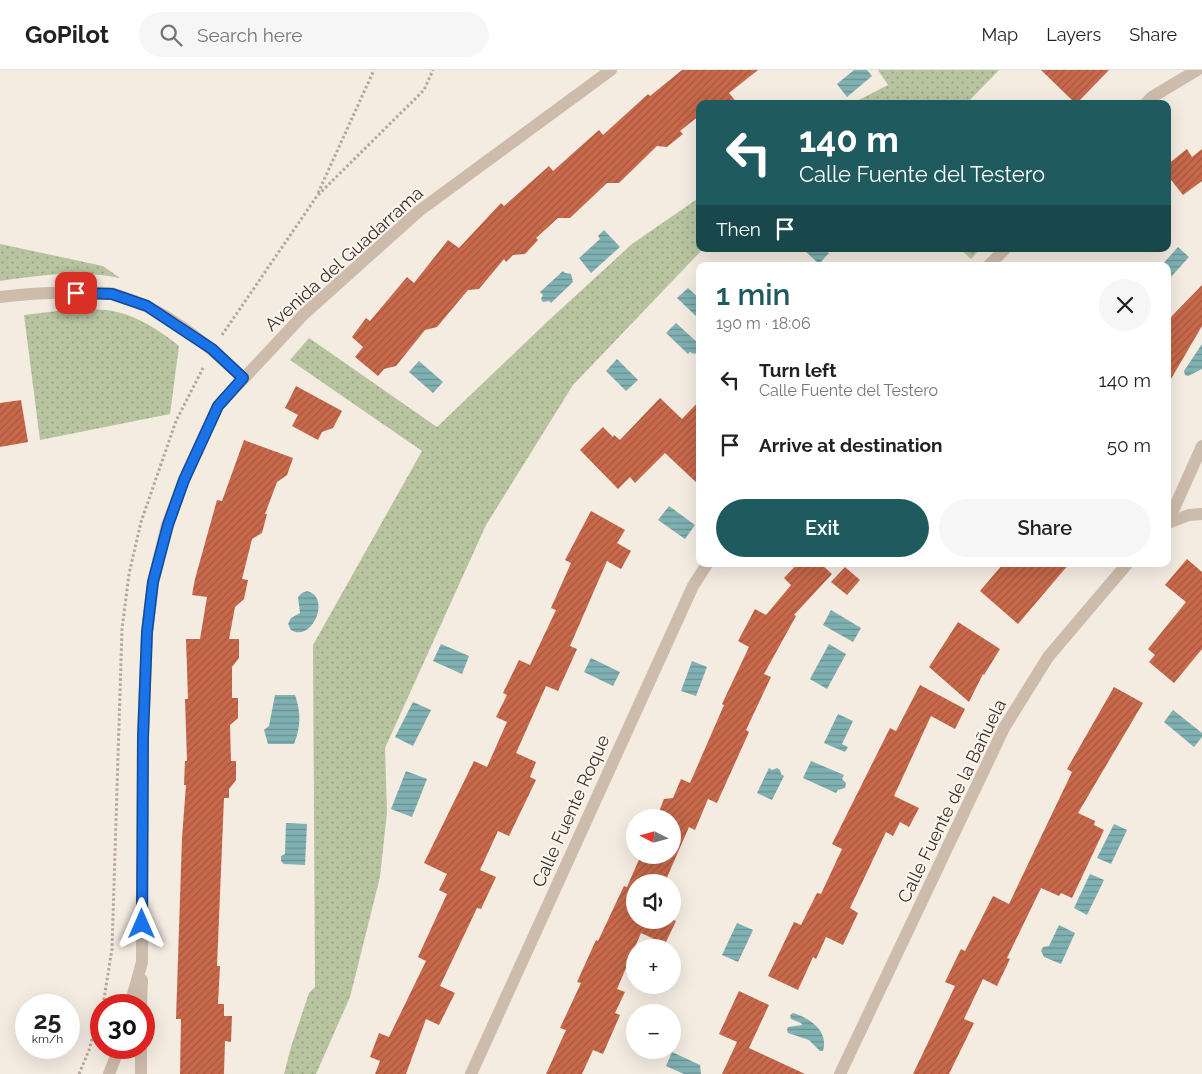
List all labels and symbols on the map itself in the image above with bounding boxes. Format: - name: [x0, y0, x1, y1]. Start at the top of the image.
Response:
- street label: Avenida del Guadarrama: [260, 182, 427, 335]
- pin: [55, 272, 97, 314]
- street label: Calle Fuente de la Bañuela: [893, 696, 1010, 906]
- street label: Calle Fuente Roque: [528, 731, 614, 890]
- north arrow: [626, 809, 681, 864]
- position arrow: [115, 897, 167, 949]
- speed limit sign: 30: [90, 994, 155, 1059]

